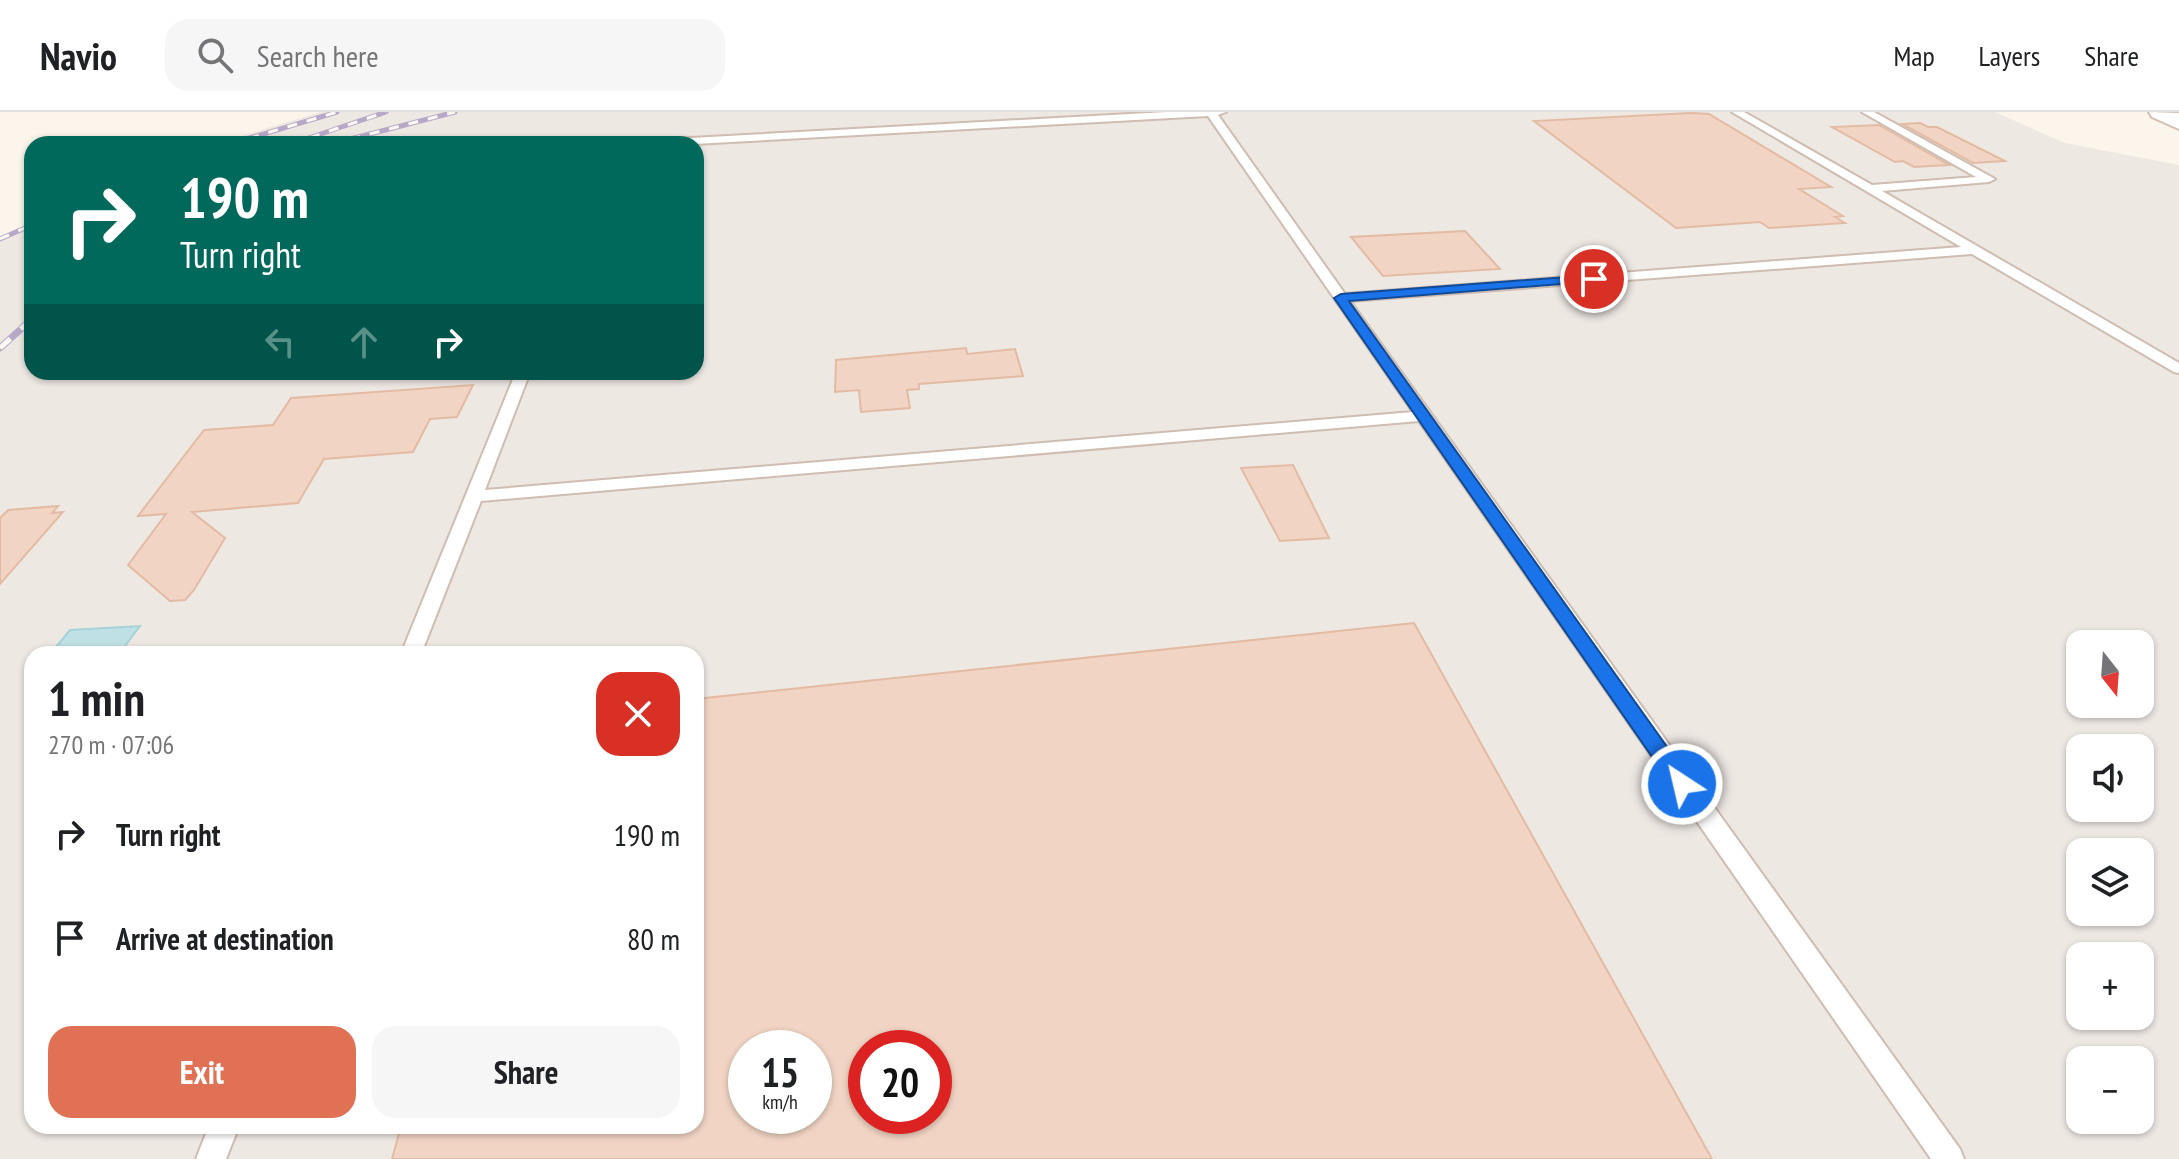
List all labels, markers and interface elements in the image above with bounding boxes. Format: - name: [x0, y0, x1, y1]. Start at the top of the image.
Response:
- search box: [165, 19, 725, 91]
- text: Navio: [40, 31, 117, 80]
- icon: search: [193, 33, 237, 77]
- text: Search here: [257, 36, 379, 75]
- text: Map: [1893, 37, 1935, 74]
- text: Layers: [1979, 37, 2040, 74]
- text: Share: [2084, 37, 2139, 74]
- text: 190 m: [180, 161, 309, 233]
- icon: right: [48, 168, 152, 272]
- text: Turn right: [180, 231, 301, 278]
- pin: [1560, 245, 1628, 313]
- icon: arrive: [1572, 257, 1616, 301]
- icon: left: [258, 320, 302, 364]
- icon: ahead: [342, 320, 386, 364]
- icon: right: [426, 320, 470, 364]
- north arrow: [2066, 630, 2154, 718]
- map controls: [2066, 630, 2154, 1134]
- text: 1 min: [48, 667, 145, 729]
- button: close: [596, 672, 680, 756]
- text: 270 m · 07:06: [48, 728, 174, 761]
- button: sound: [2066, 734, 2154, 822]
- position arrow: [1640, 742, 1724, 826]
- icon: right: [48, 812, 92, 856]
- text: Turn right: [116, 815, 220, 854]
- text: 190 m: [614, 815, 680, 854]
- button: layers: [2066, 838, 2154, 926]
- icon: arrive: [48, 916, 92, 960]
- text: Arrive at destination: [116, 919, 334, 958]
- text: 80 m: [627, 919, 680, 958]
- button: +: [2066, 942, 2154, 1030]
- button: Exit: [48, 1026, 356, 1118]
- button: Share: [372, 1026, 680, 1118]
- speed limit sign: 20: [848, 1030, 952, 1134]
- text: 15: [761, 1046, 799, 1098]
- button: −: [2066, 1046, 2154, 1134]
- text: km/h: [762, 1089, 798, 1115]

